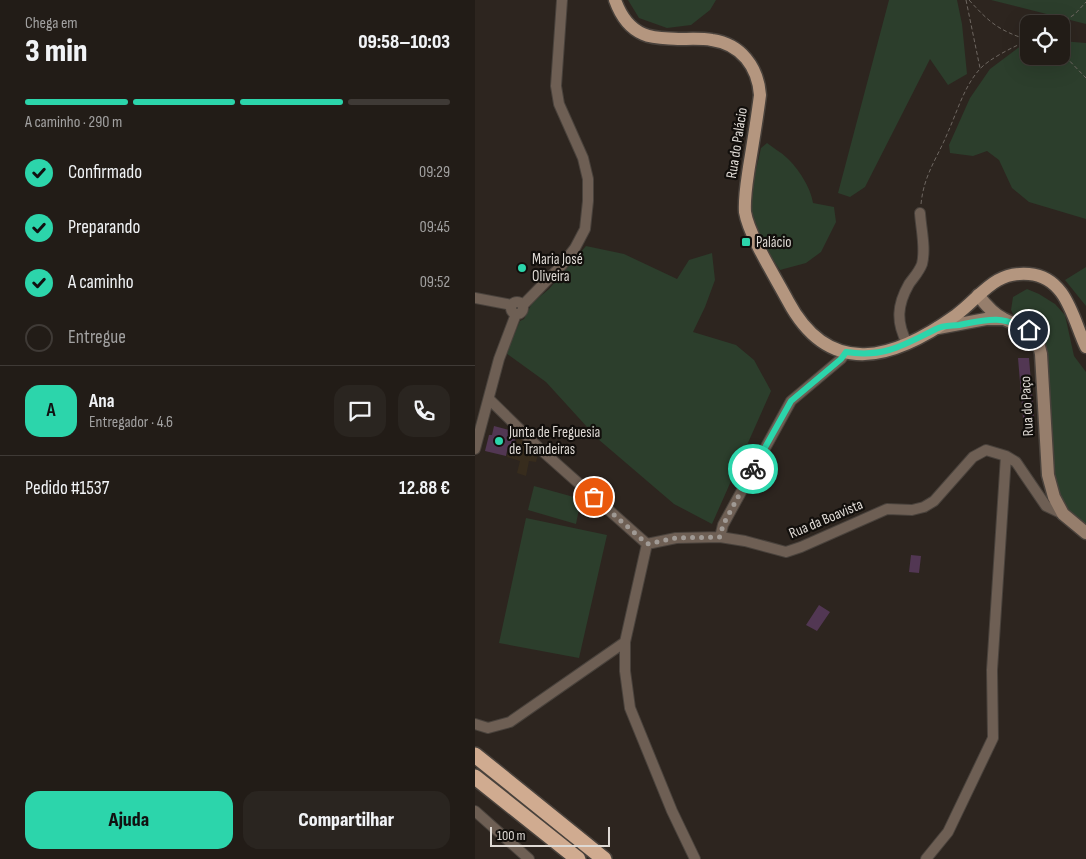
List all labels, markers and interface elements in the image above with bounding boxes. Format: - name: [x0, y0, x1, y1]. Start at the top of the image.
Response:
- text: Chega em: [25, 14, 78, 33]
- map controls: [1020, 15, 1070, 65]
- button: locate: [1020, 15, 1070, 65]
- text: 09:58–10:03: [358, 31, 450, 54]
- text: 3 min: [25, 32, 87, 71]
- street label: Rua do Palácio: [722, 106, 752, 180]
- text: A caminho · 290 m: [25, 113, 122, 132]
- icon: check: [25, 159, 53, 187]
- text: Confirmado: [68, 161, 142, 184]
- text: 09:29: [419, 163, 450, 182]
- icon: check: [25, 214, 53, 242]
- text: Preparando: [68, 216, 140, 239]
- text: 09:45: [420, 218, 450, 237]
- place label: Palácio: [756, 233, 792, 252]
- marker: Palácio: [740, 236, 752, 248]
- place label: Maria José Oliveira: [532, 250, 583, 286]
- marker: Maria José Oliveira: [516, 262, 528, 274]
- icon: check: [25, 269, 53, 297]
- text: A caminho: [68, 271, 134, 294]
- text: 09:52: [420, 273, 450, 292]
- pin: [1008, 309, 1050, 351]
- icon: home: [1015, 316, 1043, 344]
- text: Entregue: [68, 326, 126, 349]
- street label: Rua do Paço: [1016, 375, 1038, 437]
- button: chat: [334, 385, 386, 437]
- button: phone: [398, 385, 450, 437]
- text: Ana: [89, 390, 115, 413]
- text: A: [46, 399, 56, 422]
- text: Entregador · 4.6: [89, 413, 173, 432]
- place label: Junta de Freguesia de Trandeiras: [508, 423, 600, 459]
- marker: Junta de Freguesia de Trandeiras: [493, 435, 505, 447]
- courier: [728, 444, 778, 494]
- icon: bike: [739, 455, 767, 483]
- pin: [573, 476, 615, 518]
- text: Pedido #1537: [25, 477, 109, 500]
- text: 12.88 €: [399, 477, 450, 500]
- icon: bag: [580, 483, 608, 511]
- street label: Rua da Boavista: [786, 495, 866, 543]
- button: Ajuda: [25, 791, 233, 849]
- button: Compartilhar: [243, 791, 450, 849]
- scale bar: [490, 824, 610, 847]
- text: 100 m: [497, 827, 526, 844]

